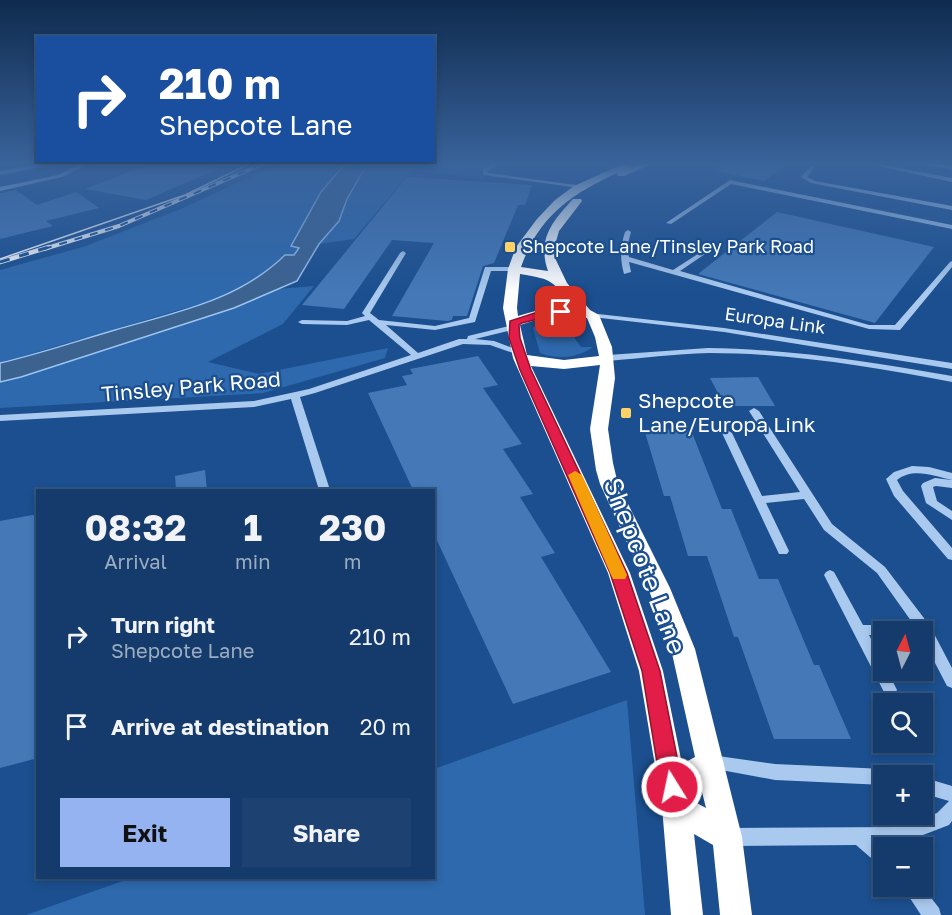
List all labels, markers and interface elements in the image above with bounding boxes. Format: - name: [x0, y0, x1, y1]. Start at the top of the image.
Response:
- text: 210 m: [159, 58, 281, 108]
- icon: right: [60, 60, 138, 138]
- text: Shepcote Lane: [159, 109, 352, 141]
- place label: Shepcote Lane/Tinsley Park Road: [522, 235, 814, 257]
- marker: Shepcote Lane/Tinsley Park Road: [503, 240, 517, 254]
- pin: [535, 286, 586, 337]
- icon: arrive: [544, 295, 577, 328]
- street label: Europa Link: [723, 302, 827, 338]
- street label: Tinsley Park Road: [100, 365, 282, 407]
- place label: Shepcote Lane/Europa Link: [638, 387, 816, 437]
- marker: Shepcote Lane/Europa Link: [619, 406, 633, 420]
- street label: Shepcote Lane: [598, 473, 693, 658]
- text: 08:32: [85, 506, 186, 549]
- text: 1: [243, 506, 262, 549]
- text: 230: [319, 506, 386, 549]
- text: Arrival: [104, 549, 167, 573]
- text: min: [235, 549, 270, 573]
- text: m: [344, 549, 362, 573]
- text: Turn right: [111, 611, 215, 638]
- icon: right: [60, 620, 93, 653]
- north arrow: [873, 621, 933, 681]
- map controls: [873, 621, 933, 897]
- text: 210 m: [349, 623, 411, 650]
- text: Shepcote Lane: [111, 638, 254, 662]
- button: search: [873, 693, 933, 753]
- icon: arrive: [60, 710, 93, 743]
- text: Arrive at destination: [111, 713, 329, 740]
- text: 20 m: [360, 713, 411, 740]
- position arrow: [640, 755, 704, 819]
- button: +: [873, 765, 933, 825]
- button: Exit: [60, 798, 230, 867]
- button: Share: [242, 798, 411, 867]
- button: −: [873, 837, 933, 897]

